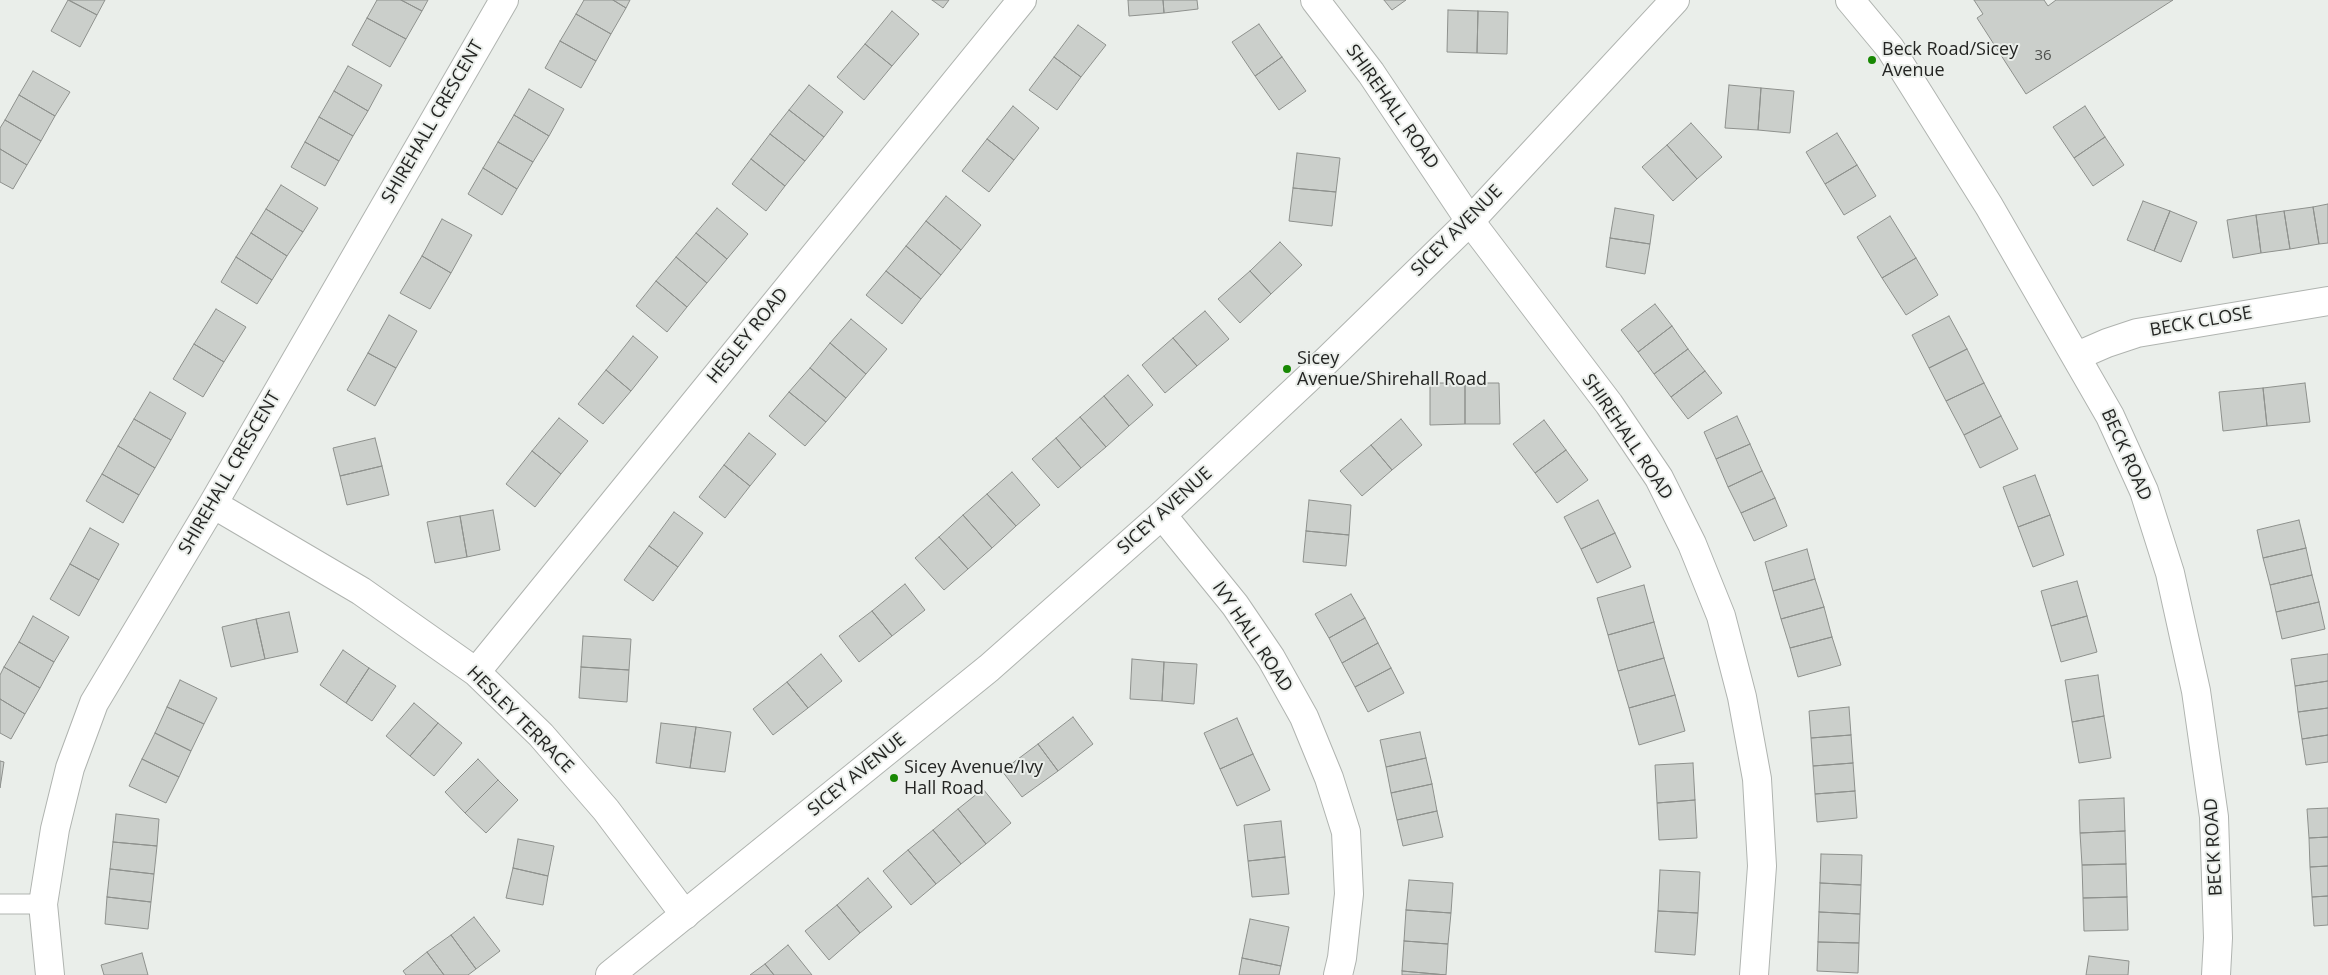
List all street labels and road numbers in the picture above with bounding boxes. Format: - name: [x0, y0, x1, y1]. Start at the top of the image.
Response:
- street label: SHIREHALL CRESCENT: [378, 37, 488, 207]
- street label: SHIREHALL ROAD: [1341, 41, 1443, 173]
- street label: SICEY AVENUE: [1407, 181, 1507, 281]
- street label: HESLEY ROAD: [703, 284, 793, 388]
- street label: BECK CLOSE: [2148, 302, 2254, 342]
- street label: SHIREHALL ROAD: [1577, 370, 1677, 504]
- street label: SHIREHALL CRESCENT: [175, 388, 285, 558]
- street label: BECK ROAD: [2096, 406, 2156, 504]
- street label: SICEY AVENUE: [1113, 463, 1217, 559]
- street label: IVY HALL ROAD: [1207, 578, 1297, 696]
- street label: HESLEY TERRACE: [462, 662, 578, 778]
- street label: SICEY AVENUE: [804, 729, 910, 821]
- street label: BECK ROAD: [2201, 797, 2227, 897]

